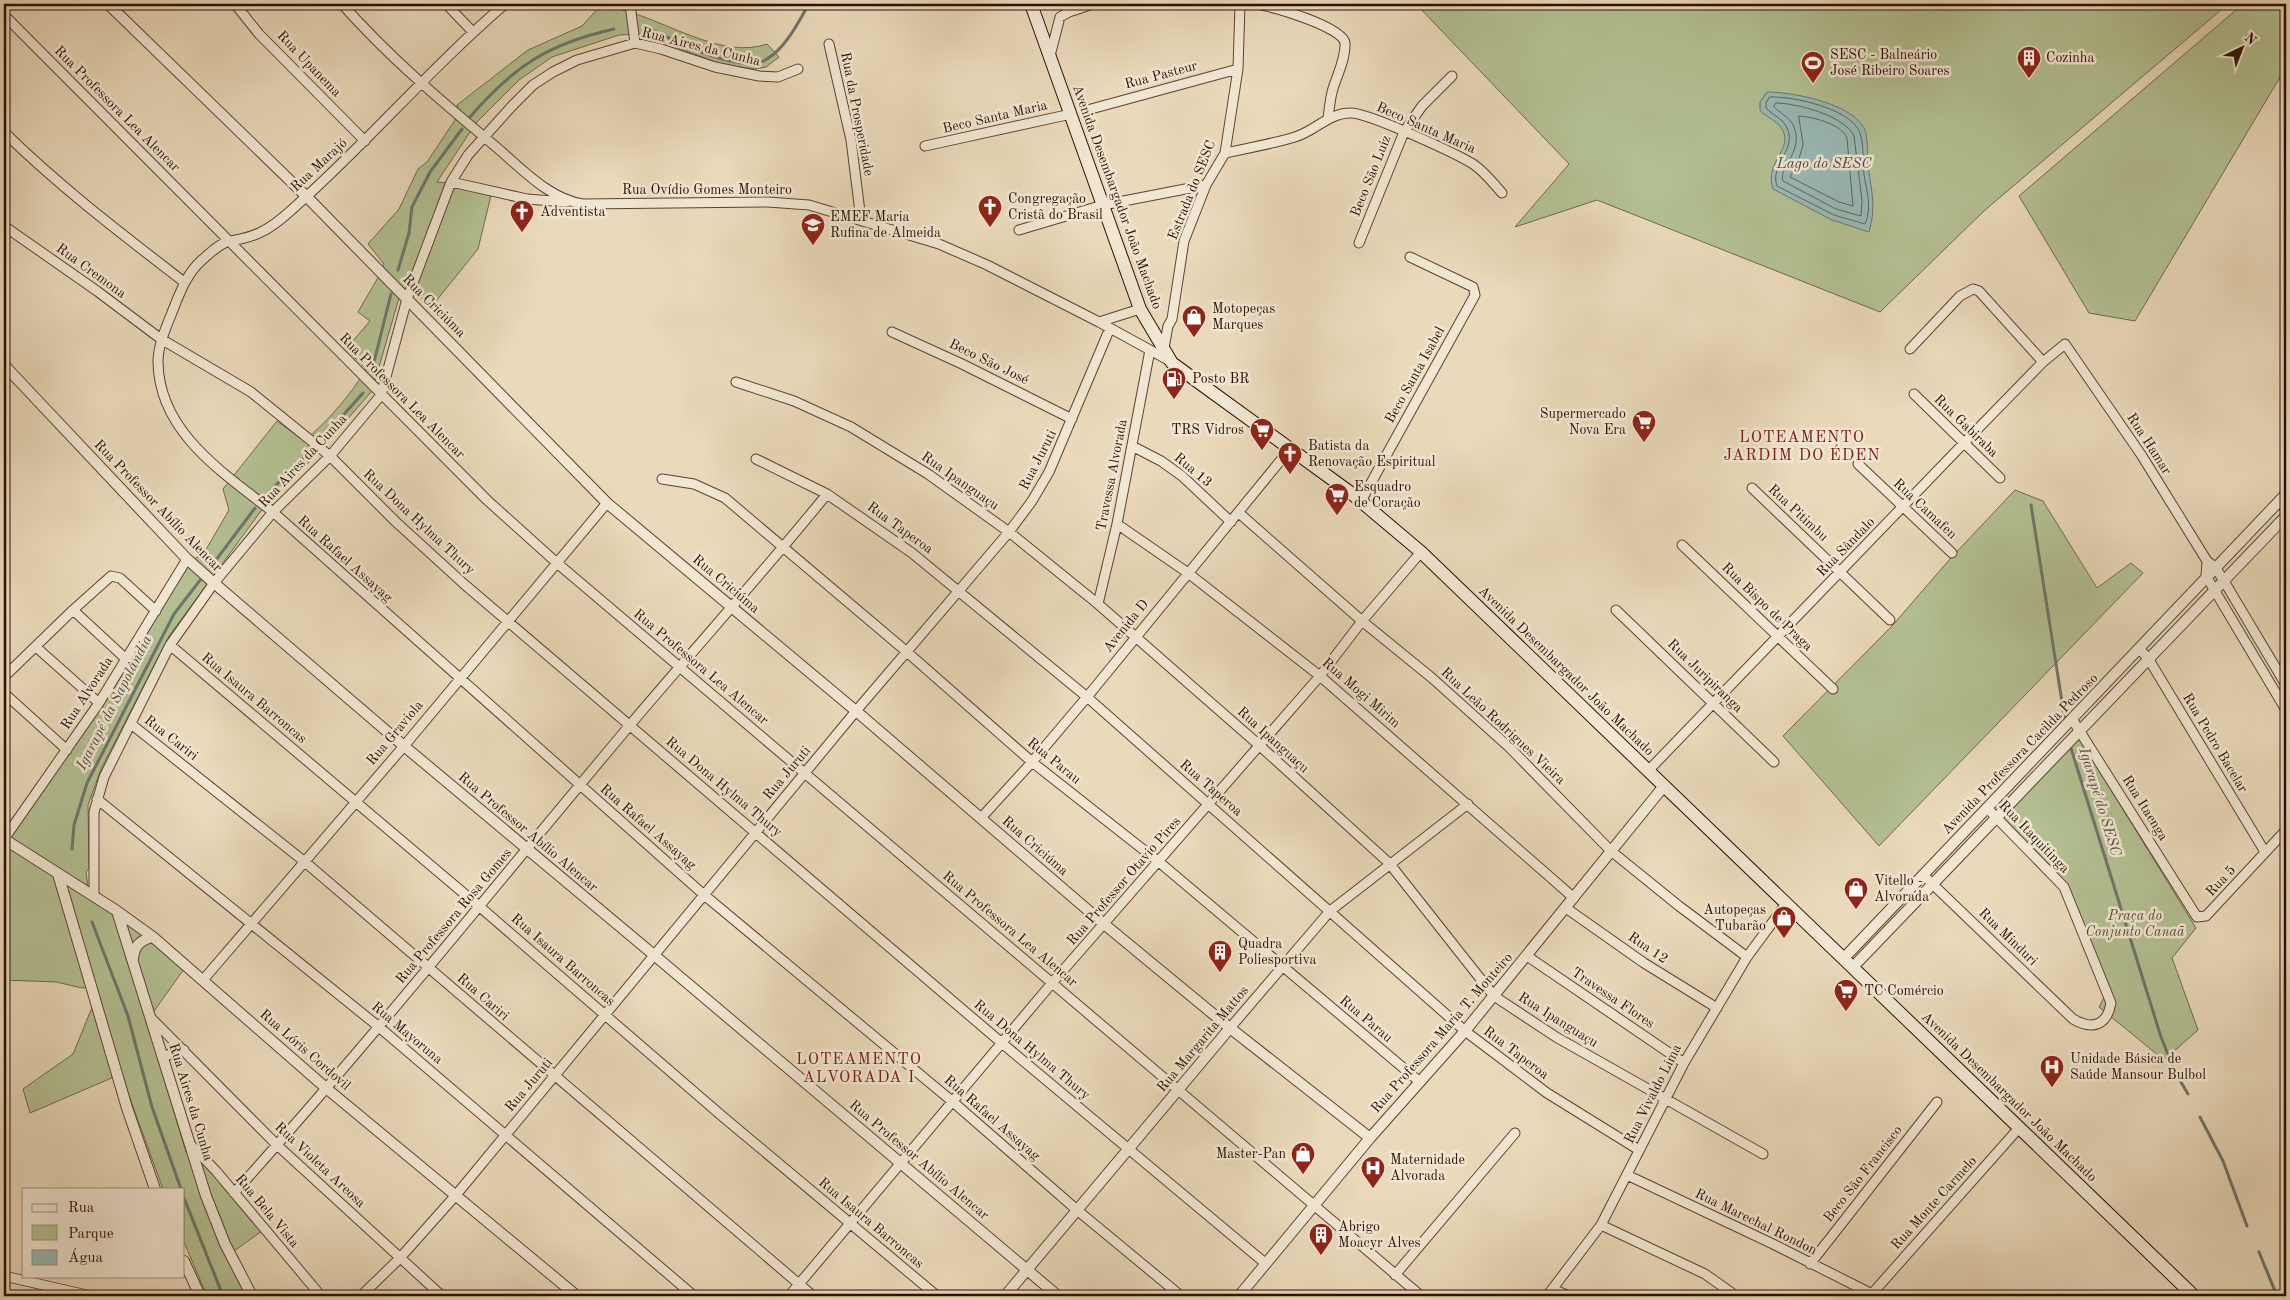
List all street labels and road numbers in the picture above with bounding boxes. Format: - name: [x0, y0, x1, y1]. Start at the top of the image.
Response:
- street label: Rua Aires da Cunha: [640, 25, 762, 69]
- street label: Rua Upanema: [274, 28, 344, 100]
- street label: Rua Professora Lea Alencar: [52, 44, 183, 175]
- street label: Rua da Prosperidade: [838, 51, 876, 177]
- street label: Rua Pasteur: [1123, 58, 1199, 91]
- street label: Avenida Desembargador João Machado: [1070, 83, 1164, 311]
- street label: Beco Santa Maria: [941, 98, 1049, 136]
- street label: Beco Santa Maria: [1374, 100, 1478, 156]
- street label: Beco São Luiz: [1348, 133, 1394, 219]
- street label: Rua Marajó: [288, 136, 350, 194]
- street label: Estrada do SESC: [1166, 138, 1218, 242]
- street label: Rua Ovídio Gomes Monteiro: [622, 183, 792, 197]
- street label: Rua Cremona: [54, 241, 129, 301]
- street label: Rua Criciúma: [400, 272, 468, 340]
- street label: Beco Santa Isabel: [1383, 324, 1447, 426]
- street label: Rua Professora Lea Alencar: [337, 331, 468, 462]
- street label: Beco São José: [947, 337, 1031, 387]
- street label: Rua Gabiraba: [1931, 392, 2001, 460]
- street label: Rua Hamar: [2124, 411, 2174, 477]
- street label: Rua Aires da Cunha: [256, 412, 350, 510]
- street label: Travessa Alvorada: [1094, 418, 1130, 532]
- street label: Rua Juruti: [1017, 428, 1059, 492]
- street label: Rua Professor Abílio Alencar: [91, 437, 225, 575]
- street label: Rua Ipanguaçu: [919, 449, 1002, 513]
- street label: Rua 13: [1171, 450, 1215, 490]
- street label: Rua Dona Hylma Thury: [360, 467, 478, 578]
- street label: Rua Camafen: [1890, 476, 1960, 542]
- street label: Rua Pitimbu: [1765, 482, 1831, 544]
- street label: Rua Taperoa: [864, 499, 936, 557]
- street label: Rua Rafael Assayag: [295, 513, 395, 605]
- street label: Rua Sândalo: [1814, 515, 1878, 579]
- street label: Rua Criciúma: [690, 552, 762, 616]
- street label: Rua Bispo de Praga: [1719, 560, 1815, 654]
- street label: Avenida Desembargador João Machado: [1476, 583, 1656, 759]
- street label: Avenida D: [1101, 597, 1151, 655]
- street label: Rua Professora Lea Alencar: [631, 607, 771, 728]
- street label: Rua Juripiranga: [1665, 637, 1745, 715]
- street label: Rua Isaura Barroncas: [199, 650, 309, 746]
- street label: Rua Alvorada: [58, 654, 116, 732]
- street label: Rua Mogi Mirim: [1319, 655, 1403, 731]
- street label: Rua Leão Rodrigues Vieira: [1438, 665, 1568, 787]
- street label: Avenida Professora Cacilda Pedroso: [1939, 671, 2101, 837]
- street label: Rua Pedro Bacelar: [2180, 691, 2250, 795]
- street label: Rua Graviola: [364, 698, 426, 768]
- street label: Rua Ipanguaçu: [1234, 704, 1312, 776]
- street label: Rua Cariri: [142, 713, 201, 763]
- street label: Rua Dona Hylma Thury: [663, 734, 785, 840]
- street label: Rua Parau: [1025, 735, 1084, 787]
- street label: Rua Juruti: [761, 743, 813, 803]
- street label: Rua Taperoa: [1177, 757, 1245, 819]
- street label: Rua Professor Abílio Alencar: [455, 770, 601, 895]
- street label: Rua Itaenga: [2119, 773, 2171, 843]
- street label: Rua Rafael Assayag: [597, 782, 699, 873]
- street label: Rua Itaquitinga: [1996, 798, 2072, 876]
- street label: Rua Criciúma: [999, 814, 1071, 878]
- street label: Rua Professor Otavio Pires: [1065, 814, 1183, 948]
- street label: Rua Professora Rosa Gomes: [393, 846, 515, 986]
- street label: Rua 5: [2203, 863, 2239, 899]
- street label: Rua Professora Lea Alencar: [940, 869, 1080, 990]
- street label: Rua Minduri: [1976, 906, 2040, 968]
- street label: Rua Isaura Barroncas: [508, 911, 618, 1009]
- street label: Rua 12: [1626, 930, 1670, 966]
- street label: Rua Professora Maria T. Monteiro: [1369, 950, 1515, 1116]
- street label: Travessa Flores: [1569, 965, 1657, 1031]
- street label: Rua Cariri: [454, 971, 512, 1023]
- street label: Rua Margarita Mattos: [1155, 983, 1251, 1095]
- street label: Rua Ipanguaçu: [1516, 990, 1601, 1050]
- street label: Rua Parau: [1337, 993, 1396, 1045]
- street label: Rua Dona Hylma Thury: [971, 997, 1093, 1103]
- street label: Rua Mayoruna: [369, 999, 445, 1067]
- street label: Rua Lóris Cordovil: [257, 1007, 353, 1093]
- street label: Avenida Desembargador João Machado: [1919, 1009, 2099, 1185]
- street label: Rua Taperoa: [1481, 1024, 1551, 1082]
- street label: Rua Aires da Cunha: [166, 1042, 216, 1162]
- street label: Rua Vivaldo Lima: [1622, 1042, 1684, 1146]
- street label: Rua Juruti: [503, 1055, 555, 1115]
- street label: Rua Rafael Assayag: [941, 1073, 1043, 1164]
- street label: Rua Professor Abílio Alencar: [846, 1098, 992, 1223]
- street label: Rua Violeta Areosa: [272, 1120, 368, 1210]
- street label: Beco São Francisco: [1821, 1123, 1905, 1225]
- street label: Rua Monte Carmelo: [1889, 1154, 1979, 1252]
- street label: Rua Bela Vista: [232, 1172, 302, 1250]
- street label: Rua Isaura Barroncas: [816, 1175, 926, 1271]
- street label: Rua Marechal Rondon: [1693, 1186, 1820, 1258]

